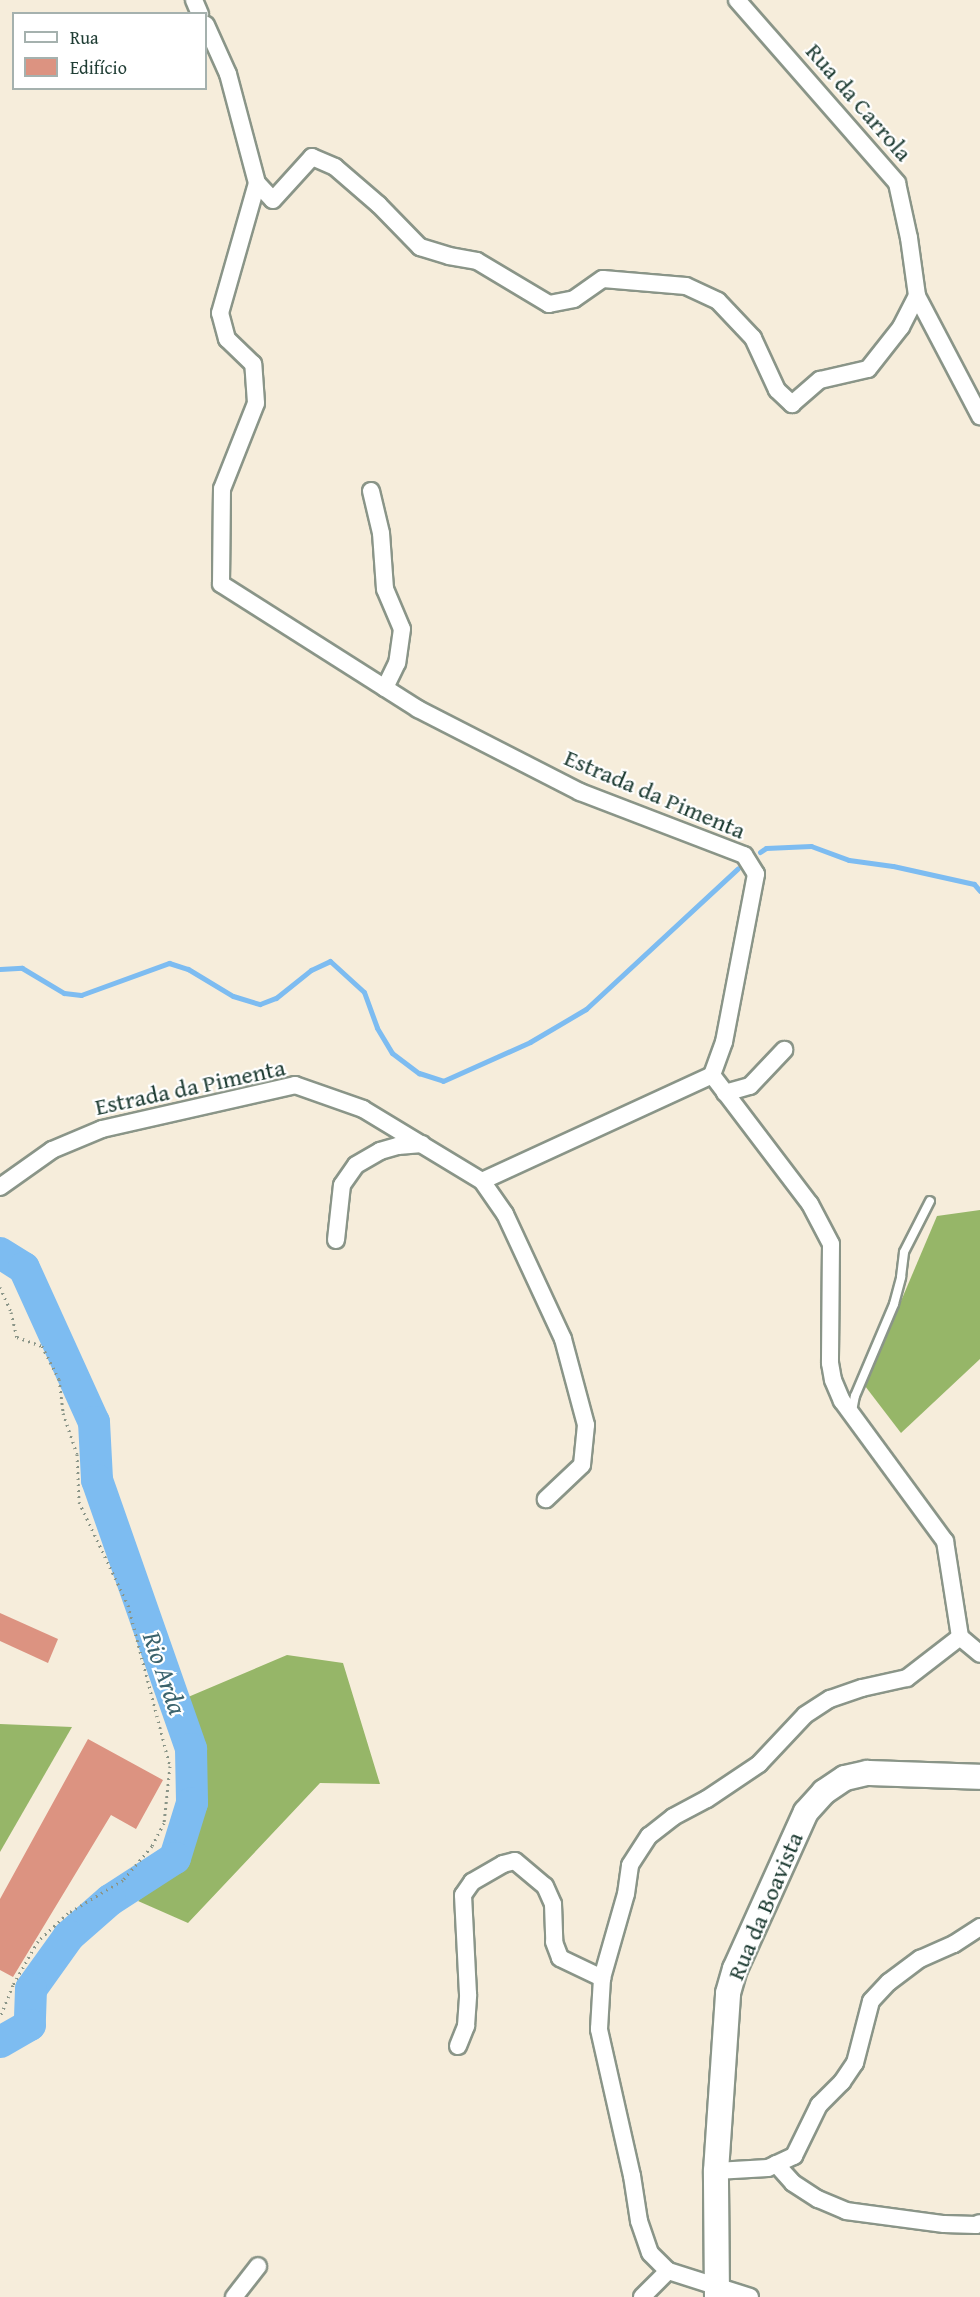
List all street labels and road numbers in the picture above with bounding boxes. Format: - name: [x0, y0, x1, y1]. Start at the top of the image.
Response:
- street label: Rua da Carrola: [800, 37, 918, 167]
- street label: Estrada da Pimenta: [560, 743, 750, 845]
- street label: Estrada da Pimenta: [92, 1053, 288, 1121]
- street label: Rua da Boavista: [721, 1828, 809, 1984]

